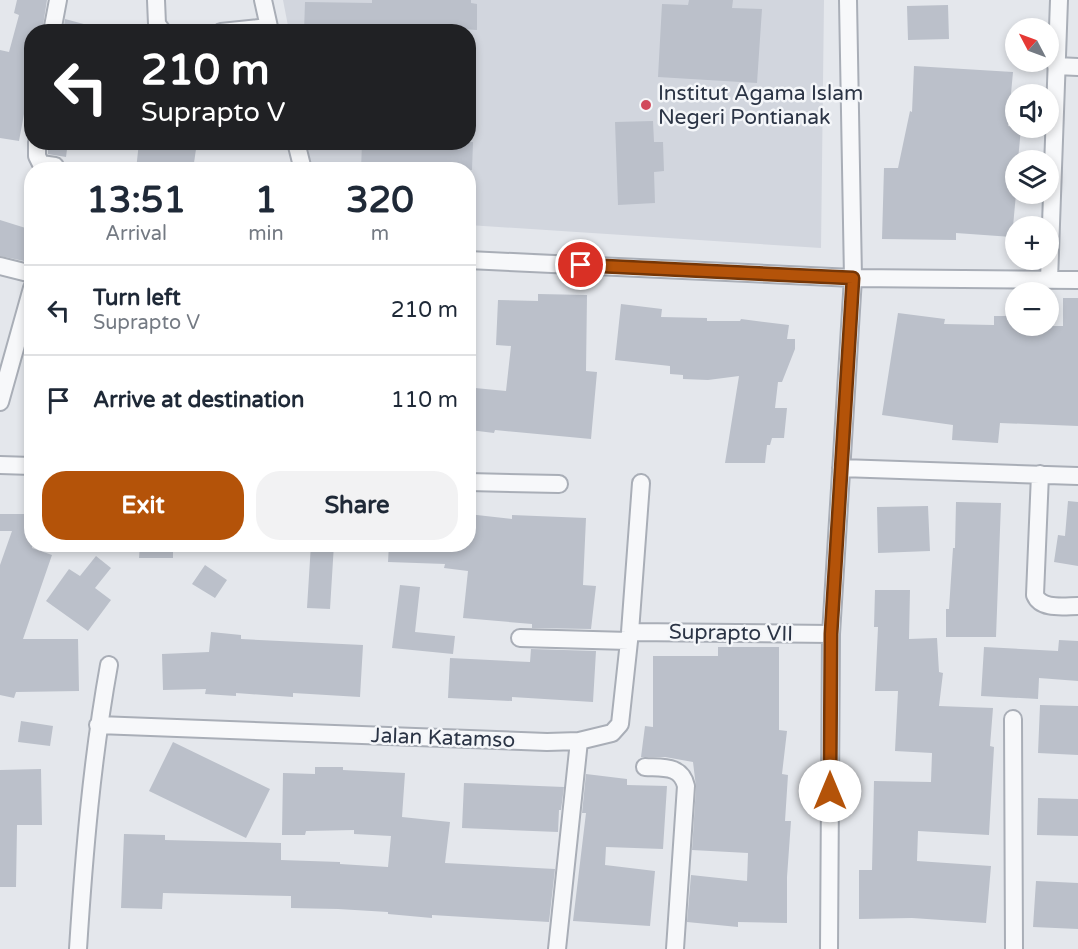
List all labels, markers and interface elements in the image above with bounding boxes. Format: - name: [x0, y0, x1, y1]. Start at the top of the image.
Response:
- north arrow: [1005, 18, 1059, 72]
- map controls: [1005, 18, 1059, 336]
- text: 210 m: [141, 45, 270, 96]
- icon: left: [42, 48, 120, 126]
- place label: Institut Agama Islam Negeri Pontianak: [658, 81, 863, 130]
- button: sound: [1005, 84, 1059, 138]
- text: Suprapto V: [141, 96, 286, 129]
- marker: Institut Agama Islam Negeri Pontianak: [639, 98, 653, 112]
- button: layers: [1005, 150, 1059, 204]
- text: 13:51: [86, 179, 186, 222]
- text: 1: [255, 179, 277, 222]
- text: 320: [346, 179, 414, 222]
- button: +: [1005, 216, 1059, 270]
- text: Arrival: [105, 222, 167, 246]
- text: min: [248, 222, 284, 246]
- text: m: [371, 222, 389, 246]
- pin: [555, 239, 606, 290]
- icon: arrive: [564, 248, 597, 281]
- button: −: [1005, 282, 1059, 336]
- text: Turn left: [93, 285, 181, 311]
- icon: left: [42, 294, 75, 327]
- text: 210 m: [391, 297, 458, 323]
- text: Suprapto V: [93, 311, 200, 335]
- icon: arrive: [42, 384, 75, 417]
- text: Arrive at destination: [93, 387, 304, 413]
- text: 110 m: [391, 387, 458, 413]
- button: Exit: [42, 471, 244, 540]
- button: Share: [256, 471, 458, 540]
- street label: Suprapto VII: [669, 619, 793, 647]
- street label: Jalan Katamso: [370, 723, 516, 753]
- position arrow: [798, 759, 862, 823]

